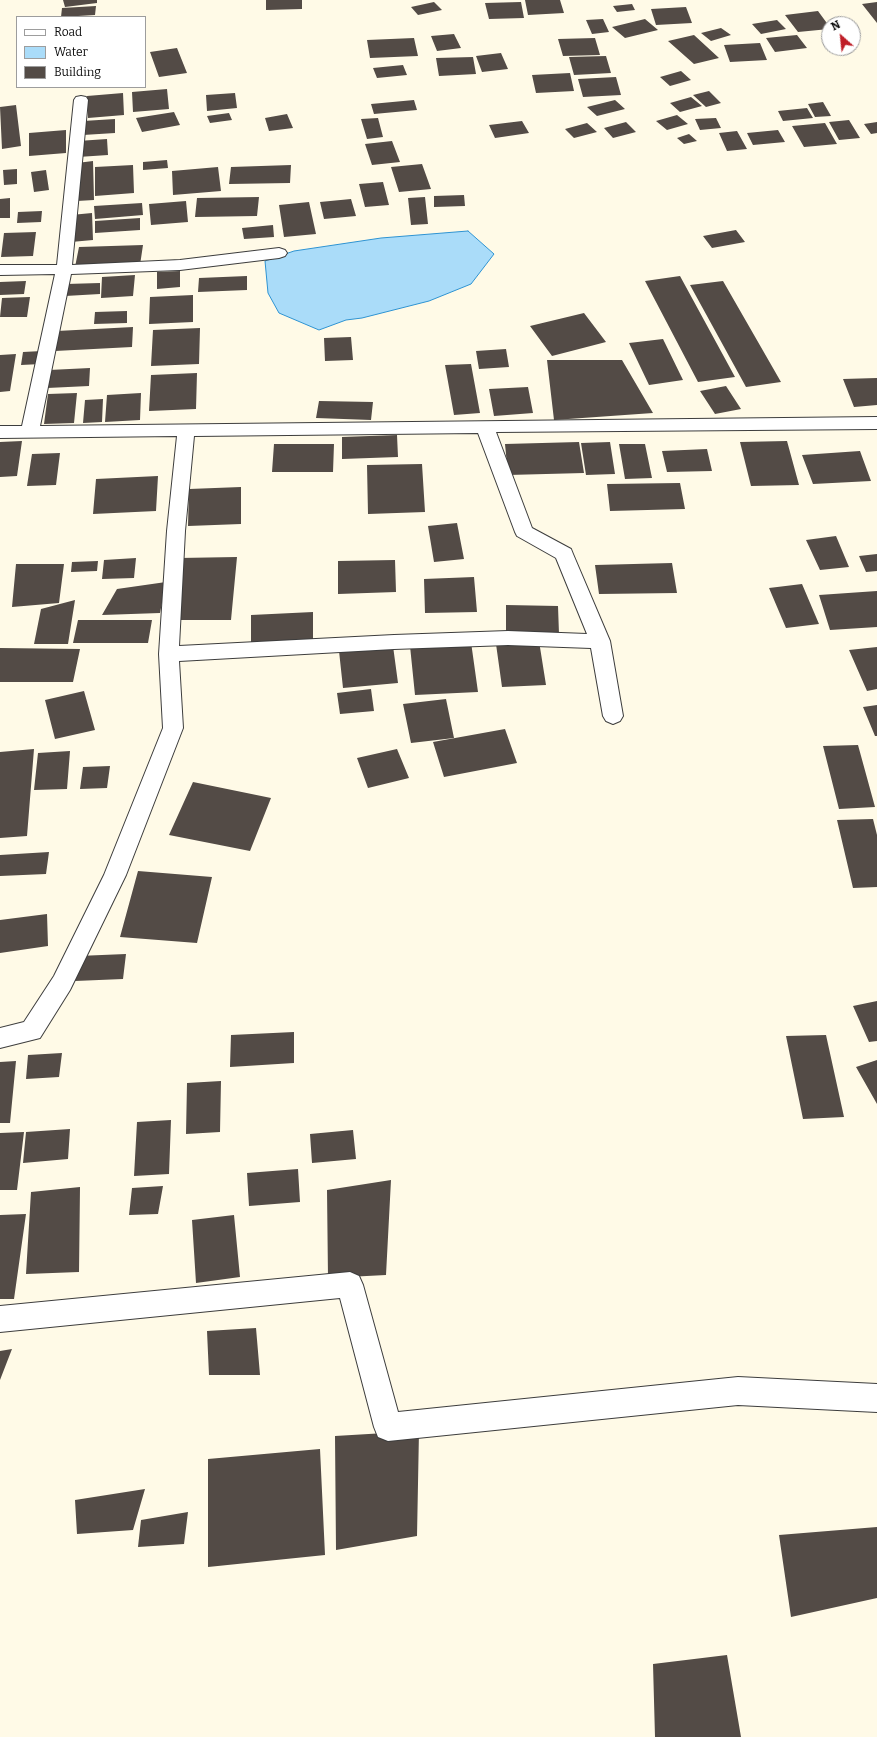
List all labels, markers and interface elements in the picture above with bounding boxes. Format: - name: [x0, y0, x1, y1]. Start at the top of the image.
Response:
- legend: [16, 16, 146, 88]
- north arrow: [821, 16, 861, 56]
- text: N: [829, 18, 843, 33]
- text: Road: [54, 25, 82, 39]
- text: Water: [54, 45, 88, 59]
- text: Building: [54, 65, 101, 79]

